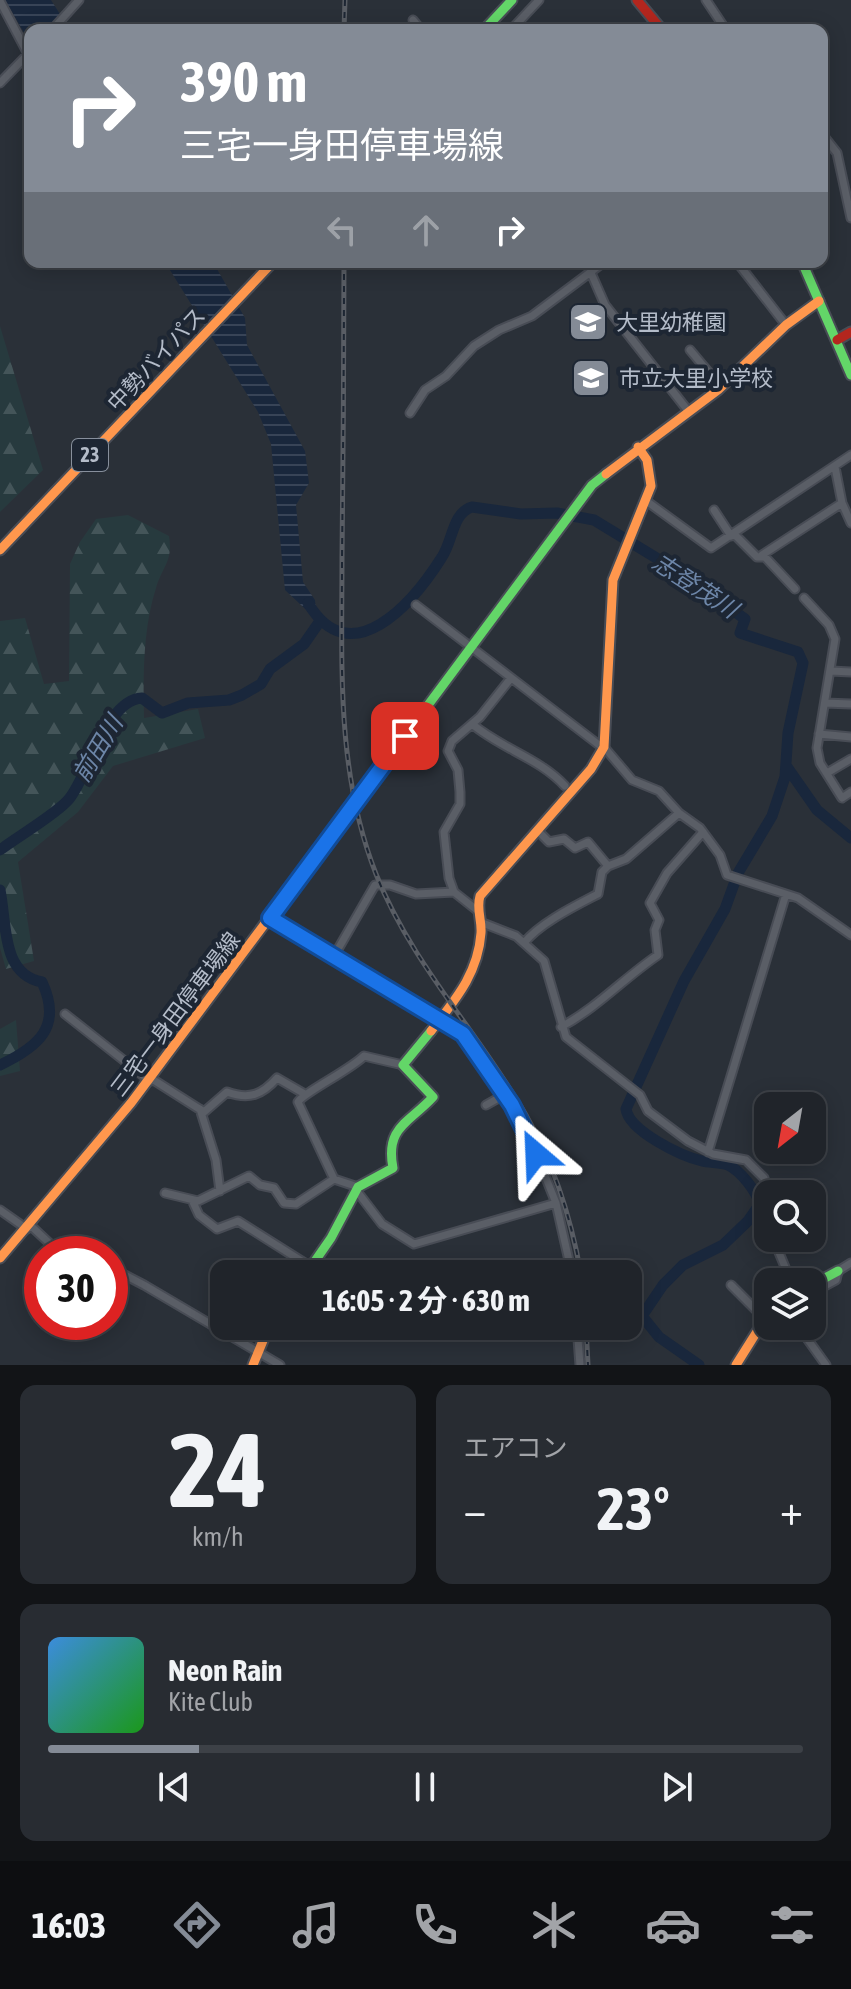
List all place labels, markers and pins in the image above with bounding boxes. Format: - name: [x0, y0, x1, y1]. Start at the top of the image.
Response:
- school or university icon: 大里幼稚園: [567, 301, 609, 343]
- place label: 大里幼稚園: [616, 309, 726, 335]
- school or university icon: 市立大里小学校: [570, 357, 612, 399]
- place label: 市立大里小学校: [619, 365, 773, 391]
- pin: [371, 702, 439, 770]

